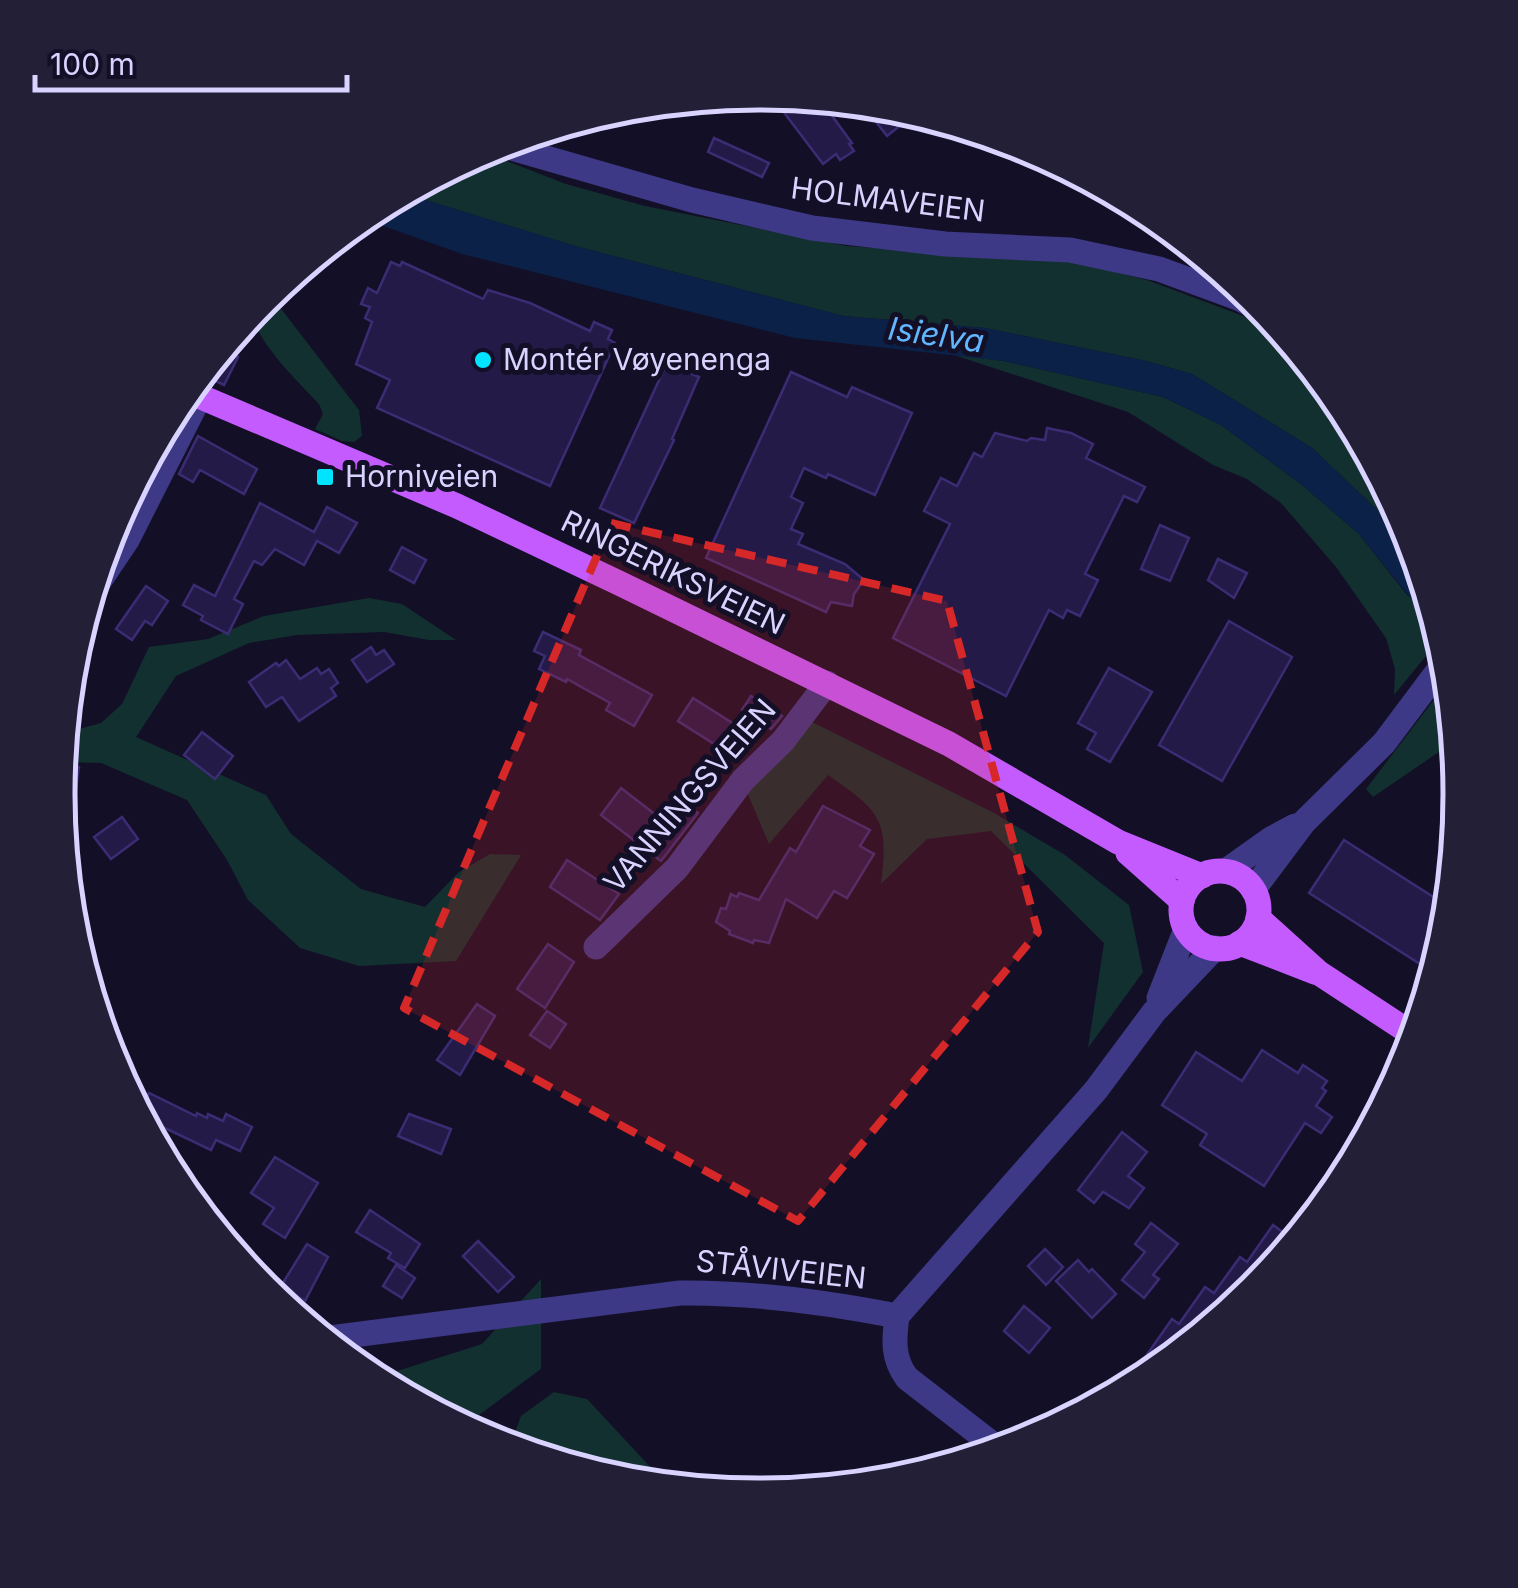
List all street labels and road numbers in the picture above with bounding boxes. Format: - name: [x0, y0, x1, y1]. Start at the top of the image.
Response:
- street label: HOLMAVEIEN: [789, 169, 987, 229]
- street label: RINGERIKSVEIEN: [556, 502, 791, 642]
- street label: VANNINGSVEIEN: [596, 691, 783, 899]
- street label: STÅVIVEIEN: [694, 1241, 868, 1296]

